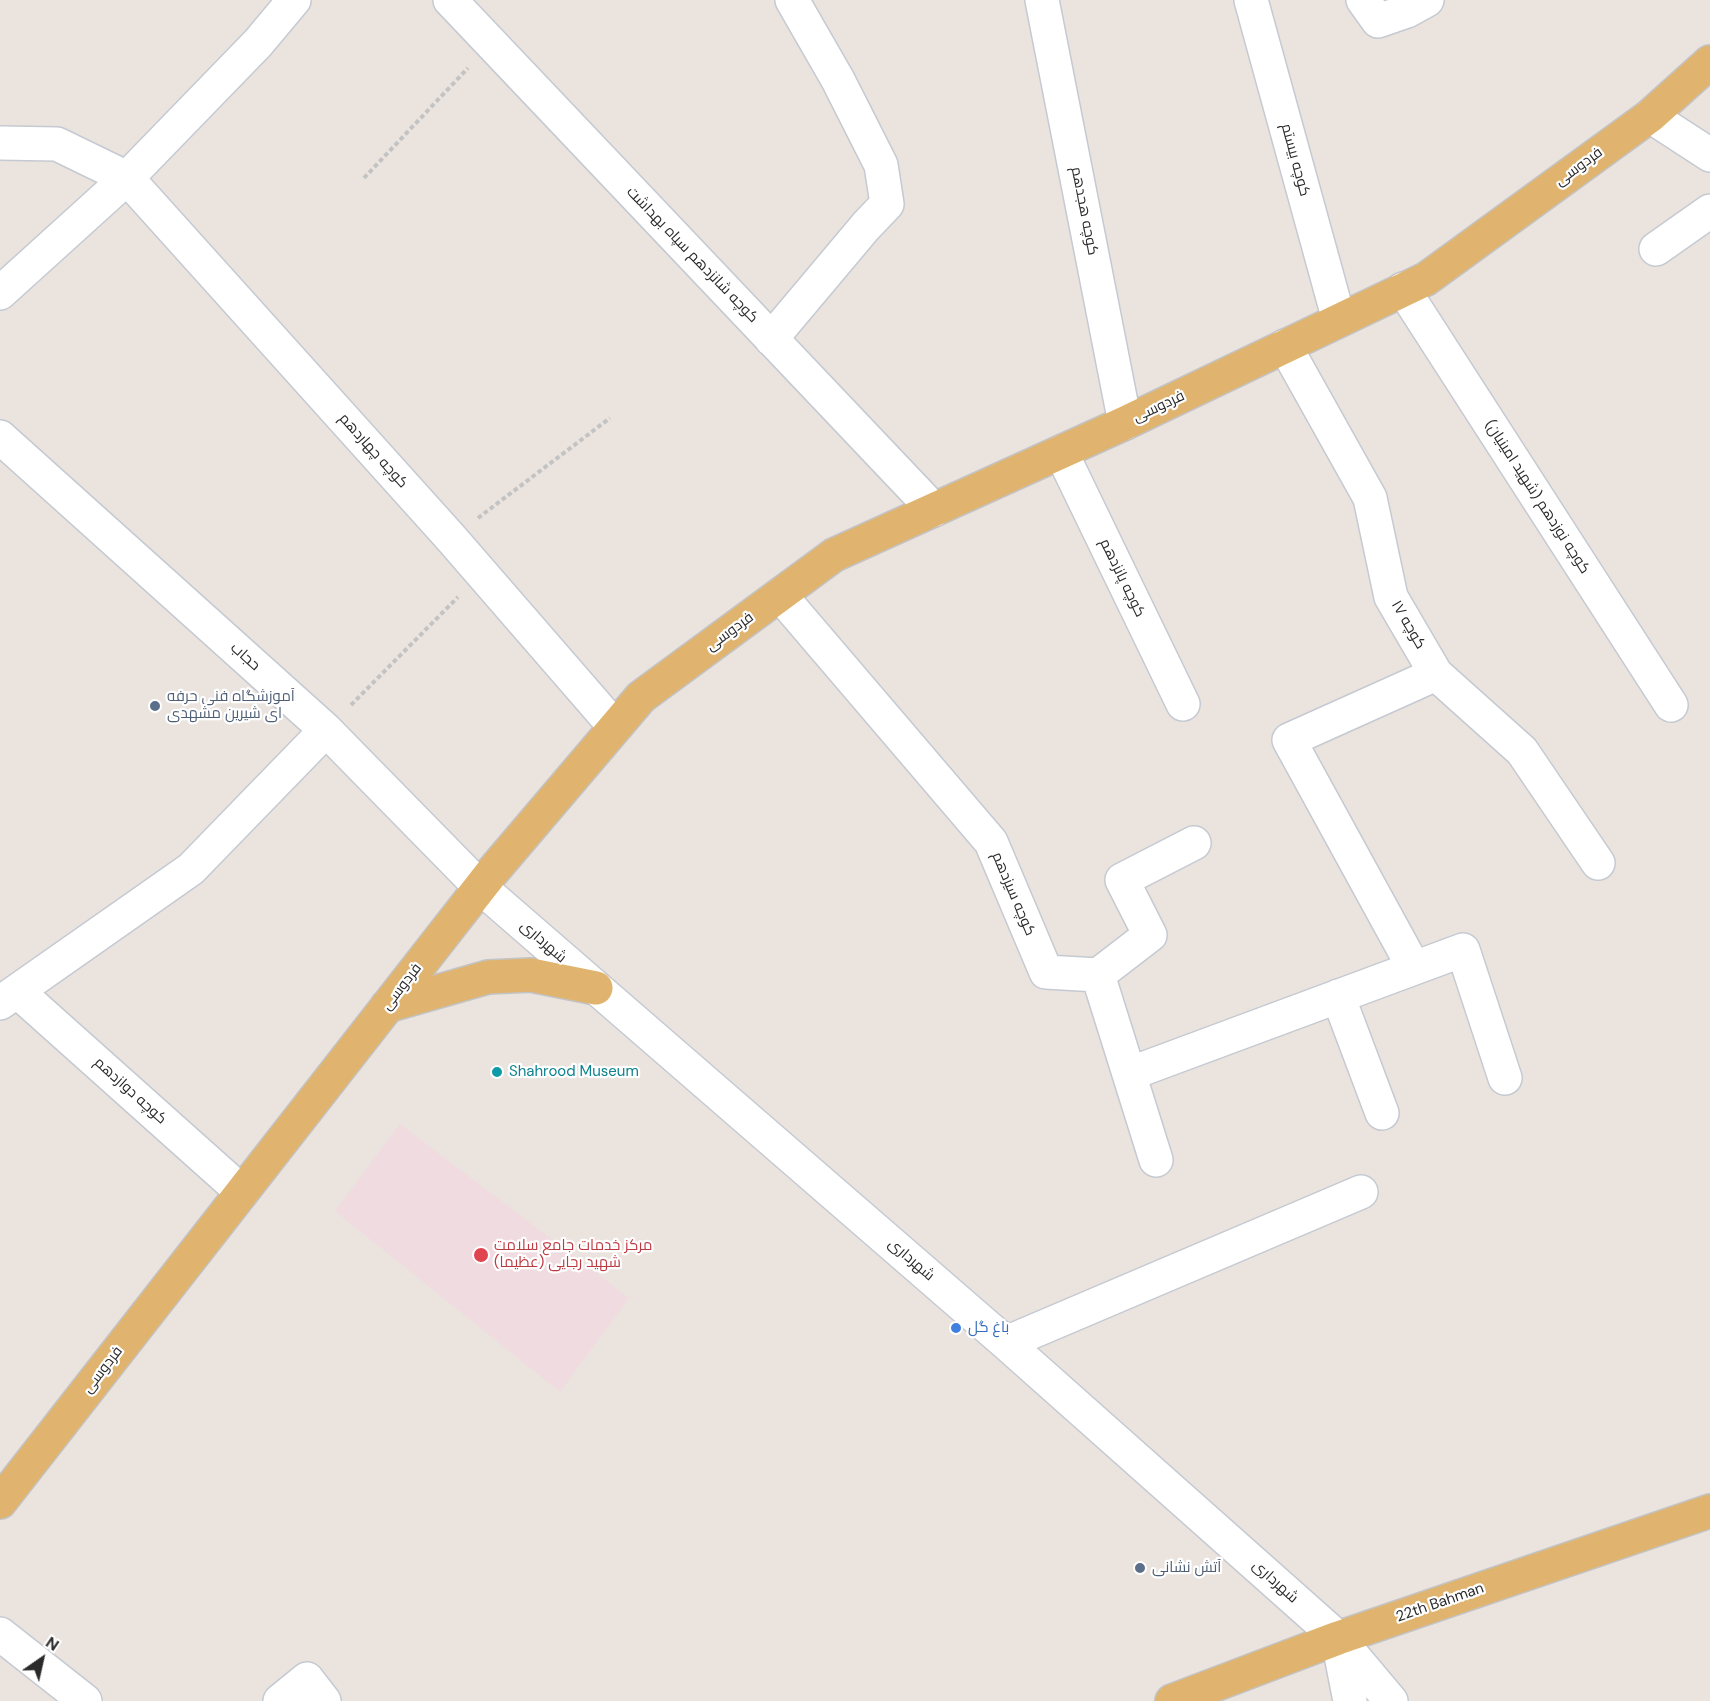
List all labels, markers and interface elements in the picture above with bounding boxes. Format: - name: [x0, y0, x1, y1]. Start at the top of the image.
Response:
- street label: کوچه بیستم: [1277, 122, 1313, 198]
- street label: فردوسی: [1552, 144, 1606, 190]
- street label: کوچه هجدهم: [1067, 165, 1101, 257]
- street label: کوچه شانزدهم سپاه بهداشت: [622, 183, 762, 327]
- street label: فردوسی: [1130, 387, 1188, 427]
- street label: کوچه چهاردهم: [335, 410, 411, 492]
- street label: کوچه نوزدهم (شهید امینیان): [1480, 417, 1594, 577]
- street label: کوچه پانزدهم: [1095, 536, 1149, 620]
- street label: ۱۷ کوچه: [1387, 598, 1429, 652]
- street label: فردوسی: [703, 609, 757, 655]
- street label: حجاب: [226, 639, 264, 675]
- place label: آموزشگاه فنی حرفه ای شیرین مشهدی: [167, 688, 295, 723]
- marker: آموزشگاه فنی حرفه ای شیرین مشهدی: [148, 699, 162, 713]
- street label: کوچه سیزدهم: [987, 849, 1039, 939]
- street label: شهرداری: [516, 917, 570, 967]
- street label: فردوسی: [378, 960, 426, 1014]
- street label: کوچه دوازدهم: [90, 1054, 170, 1128]
- place label: Shahrood Museum: [509, 1063, 639, 1081]
- marker: Shahrood Museum: [490, 1065, 504, 1079]
- street label: شهرداری: [884, 1235, 938, 1285]
- place label: مرکز خدمات جامع سلامت شهید رجایی (عظیما): [494, 1237, 652, 1272]
- marker: مرکز خدمات جامع سلامت شهید رجایی (عظیما): [472, 1246, 490, 1264]
- place label: باغ گل: [968, 1319, 1009, 1337]
- marker: باغ گل: [949, 1321, 963, 1335]
- street label: فردوسی: [79, 1343, 127, 1397]
- street label: شهرداری: [1248, 1557, 1302, 1607]
- place label: آتش نشانی: [1152, 1559, 1221, 1577]
- marker: آتش نشانی: [1133, 1561, 1147, 1575]
- street label: 22th Bahman: [1394, 1580, 1486, 1626]
- north arrow: [12, 1629, 72, 1689]
- text: N: [42, 1632, 63, 1656]

